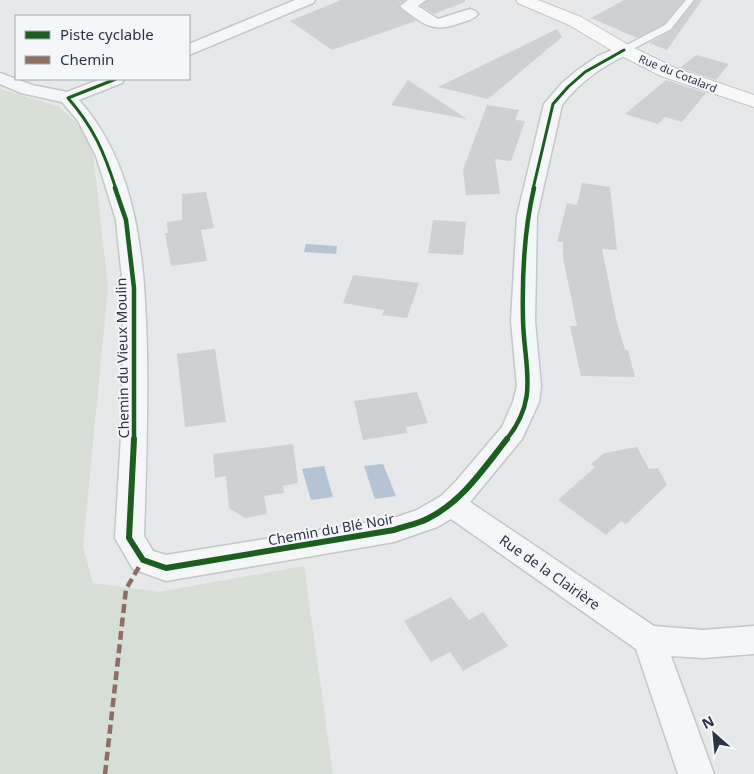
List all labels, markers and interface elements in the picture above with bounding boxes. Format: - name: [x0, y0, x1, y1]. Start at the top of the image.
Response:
- legend: [15, 15, 190, 80]
- text: Piste cyclable: [60, 24, 154, 44]
- text: Chemin: [60, 49, 114, 69]
- street label: Rue du Cotalard: [637, 51, 719, 95]
- street label: Chemin du Vieux Moulin: [111, 278, 133, 438]
- street label: Chemin du Blé Noir: [266, 508, 396, 549]
- street label: Rue de la Clairière: [496, 530, 604, 614]
- north arrow: [689, 709, 739, 759]
- text: N: [698, 711, 717, 733]

